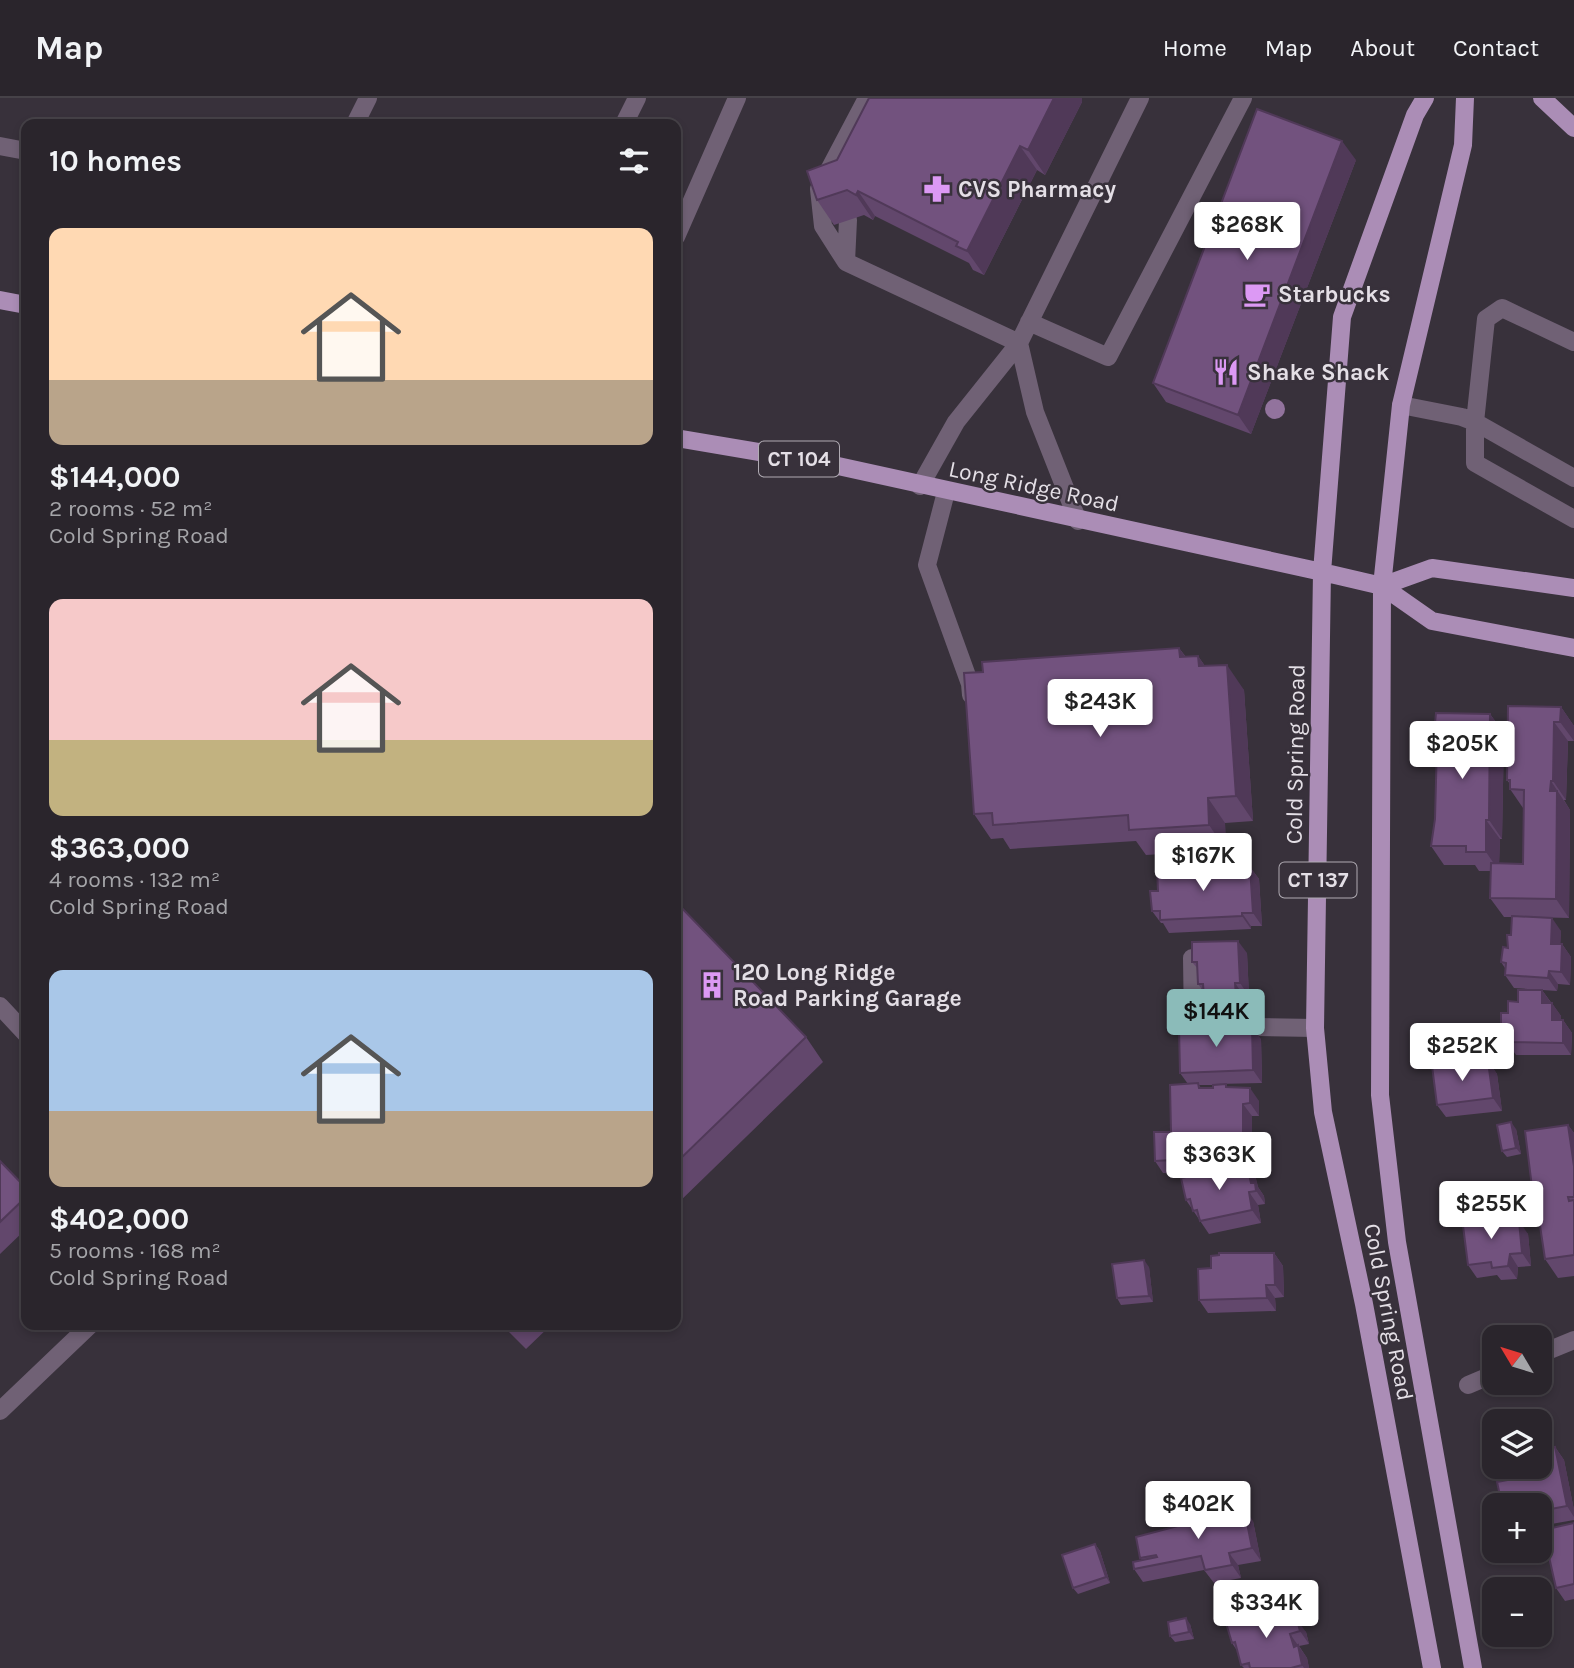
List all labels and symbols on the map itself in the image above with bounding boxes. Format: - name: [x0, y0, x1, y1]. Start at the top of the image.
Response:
- pharmacy icon: CVS Pharmacy: [922, 174, 952, 204]
- place label: CVS Pharmacy: [958, 176, 1117, 203]
- pin: $268K: [1198, 202, 1296, 262]
- cafe icon: Starbucks: [1242, 279, 1272, 309]
- place label: Starbucks: [1278, 281, 1391, 308]
- restaurant icon: Shake Shack: [1211, 357, 1241, 387]
- place label: Shake Shack: [1247, 359, 1390, 386]
- road number: CT 104: [759, 442, 839, 476]
- street label: Long Ridge Road: [946, 455, 1122, 518]
- street label: Cold Spring Road: [1280, 664, 1311, 844]
- pin: $243K: [1051, 680, 1149, 739]
- pin: $205K: [1413, 722, 1511, 781]
- pin: $167K: [1154, 834, 1252, 893]
- road number: CT 137: [1280, 862, 1356, 898]
- place label: 120 Long Ridge Road Parking Garage: [733, 959, 962, 1012]
- building icon: 120 Long Ridge Road Parking Garage: [697, 970, 727, 1000]
- pin: $144K: [1167, 990, 1265, 1049]
- pin: $252K: [1413, 1024, 1511, 1083]
- pin: $363K: [1170, 1132, 1268, 1192]
- pin: $255K: [1442, 1182, 1540, 1241]
- street label: Cold Spring Road: [1358, 1221, 1419, 1403]
- north arrow: [1482, 1325, 1552, 1395]
- pin: $402K: [1149, 1482, 1247, 1541]
- pin: $334K: [1217, 1580, 1315, 1640]

